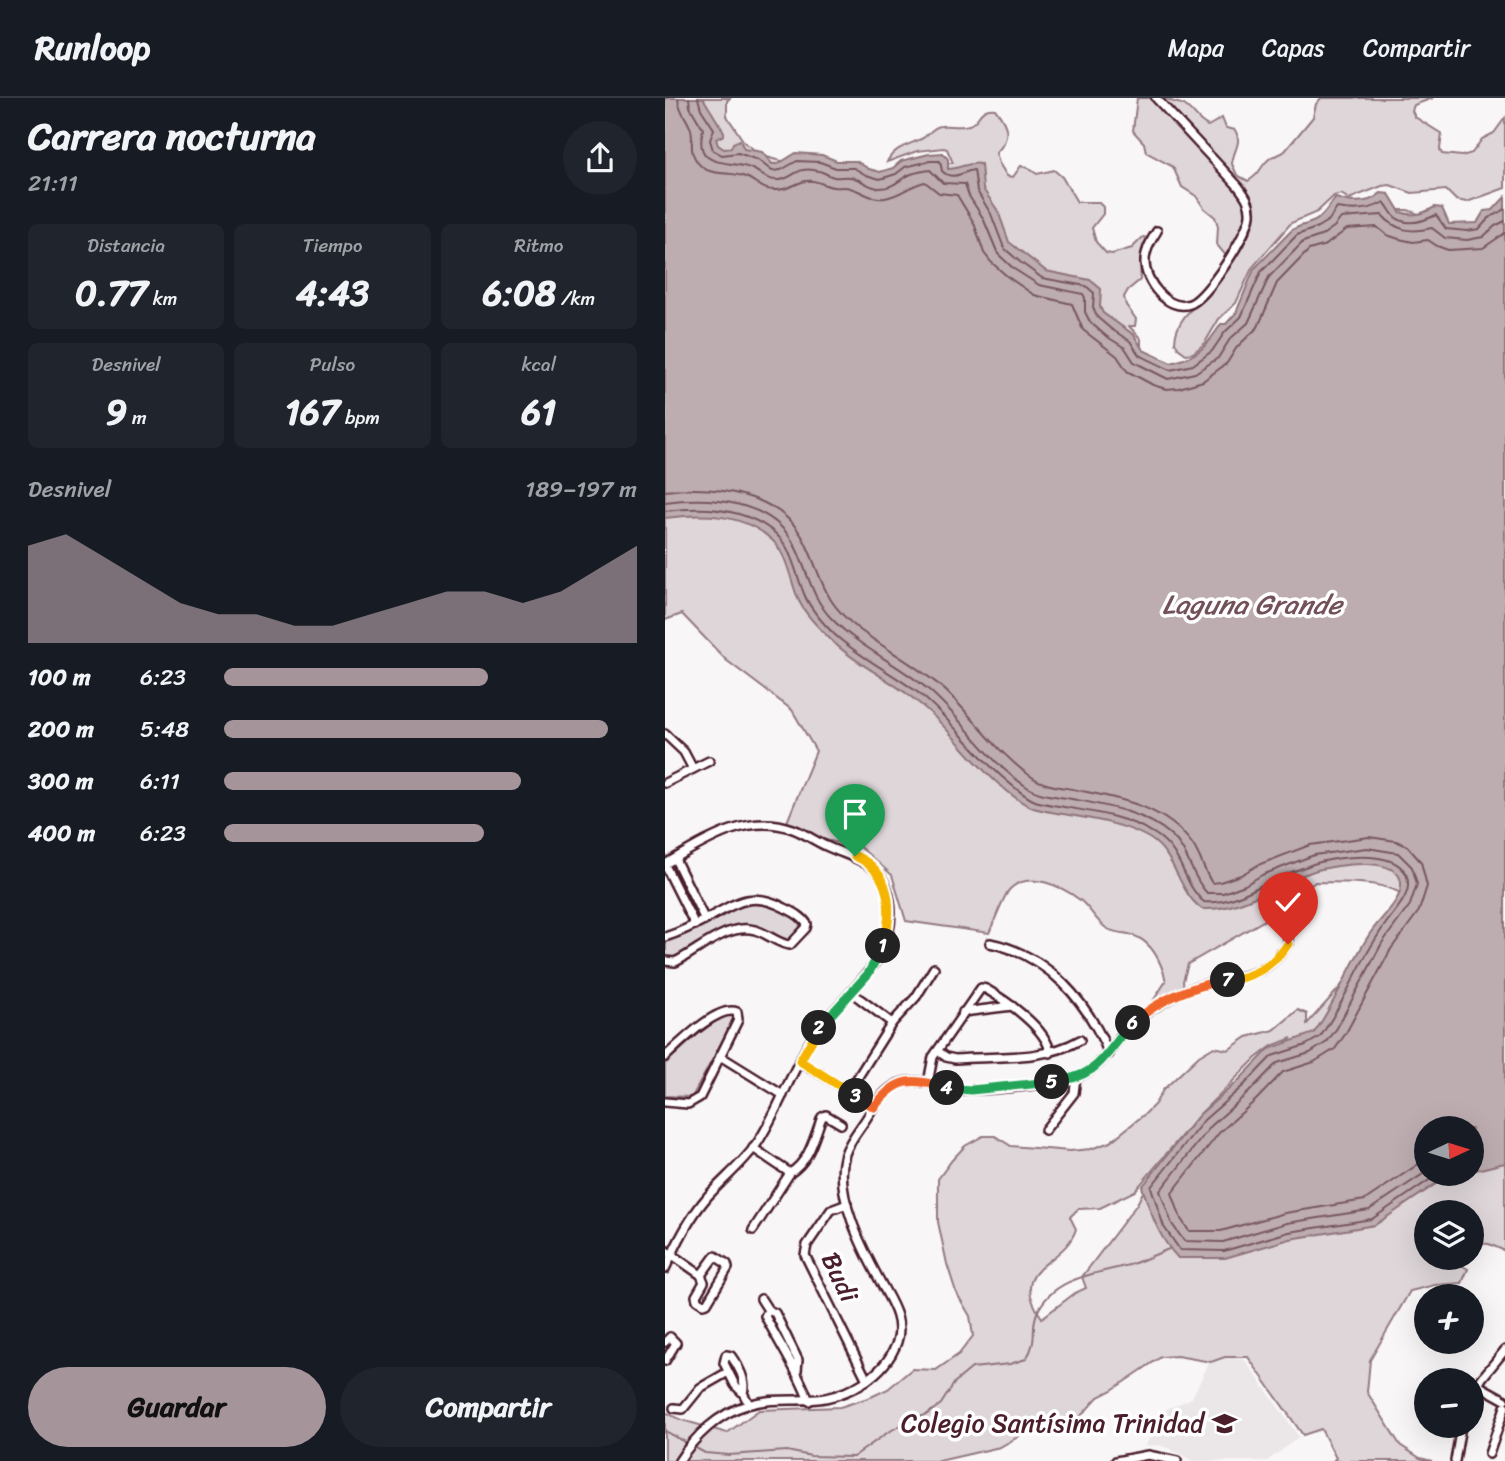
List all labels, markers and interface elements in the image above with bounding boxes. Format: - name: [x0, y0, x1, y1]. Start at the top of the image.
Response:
- text: Runloop: [35, 19, 150, 77]
- text: Mapa: [1168, 27, 1224, 69]
- text: Capas: [1262, 27, 1325, 69]
- text: Compartir: [1363, 27, 1470, 69]
- text: Carrera nocturna: [28, 103, 316, 170]
- button: share: [563, 121, 637, 195]
- text: 21:11: [28, 163, 78, 204]
- text: Distancia: [87, 229, 165, 262]
- text: Tiempo: [303, 229, 362, 262]
- text: Ritmo: [514, 229, 563, 262]
- text: 0.77: [75, 262, 148, 324]
- text: 4:43: [296, 262, 369, 324]
- text: 6:08: [482, 262, 556, 324]
- text: km: [148, 282, 177, 315]
- text: /km: [556, 282, 595, 315]
- text: Desnivel: [92, 348, 161, 381]
- text: Pulso: [310, 348, 355, 381]
- text: kcal: [522, 348, 556, 381]
- text: 9: [106, 381, 127, 443]
- text: 167: [285, 381, 340, 443]
- text: 61: [521, 381, 556, 443]
- text: m: [127, 401, 147, 434]
- text: bpm: [340, 401, 380, 434]
- text: Desnivel: [28, 469, 111, 510]
- text: 189–197 m: [525, 469, 637, 510]
- water label: Laguna Grande: [1162, 580, 1344, 629]
- text: 100 m: [28, 657, 91, 698]
- text: 6:23: [140, 657, 186, 698]
- text: 200 m: [28, 709, 94, 750]
- text: 5:48: [140, 709, 189, 750]
- text: 300 m: [28, 761, 93, 802]
- text: 6:11: [140, 761, 180, 802]
- pin: [825, 784, 885, 856]
- icon: arrive: [836, 795, 874, 833]
- text: 400 m: [28, 813, 95, 854]
- text: 6:23: [140, 813, 186, 854]
- pin: [1258, 872, 1318, 944]
- icon: check: [1269, 883, 1307, 921]
- pin: 1: [865, 928, 900, 964]
- text: 1: [878, 929, 887, 962]
- pin: 7: [1211, 962, 1245, 998]
- text: 7: [1222, 963, 1233, 996]
- pin: 6: [1115, 1006, 1151, 1040]
- text: 6: [1127, 1006, 1138, 1039]
- pin: 2: [801, 1010, 837, 1046]
- text: 2: [813, 1011, 824, 1044]
- pin: 5: [1035, 1065, 1069, 1100]
- text: 5: [1046, 1065, 1057, 1098]
- pin: 4: [929, 1070, 965, 1105]
- text: 4: [941, 1071, 952, 1104]
- pin: 3: [839, 1079, 873, 1114]
- text: 3: [850, 1079, 861, 1112]
- north arrow: [1414, 1116, 1484, 1186]
- map controls: [1414, 1116, 1484, 1438]
- button: layers: [1414, 1200, 1484, 1270]
- street label: Budi: [808, 1244, 872, 1311]
- button: +: [1414, 1284, 1484, 1354]
- button: Guardar: [28, 1367, 326, 1447]
- button: Compartir: [340, 1367, 637, 1447]
- button: −: [1414, 1368, 1484, 1438]
- place label: Colegio Santísima Trinidad: [901, 1400, 1206, 1446]
- school or university icon: Colegio Santísima Trinidad: [1210, 1409, 1238, 1437]

